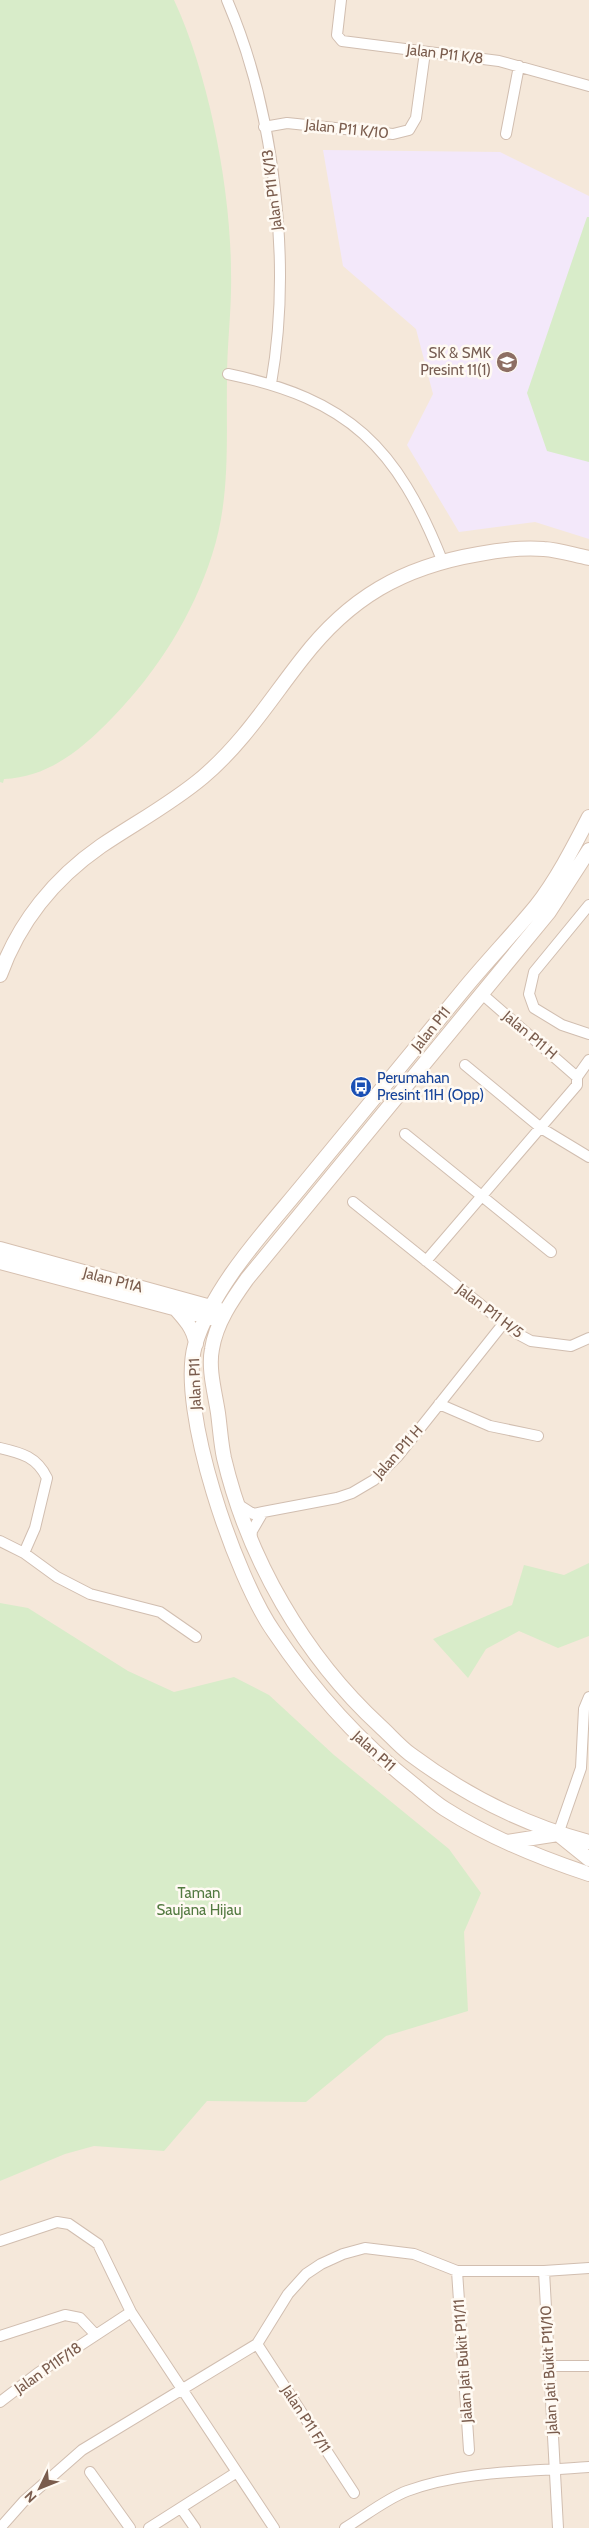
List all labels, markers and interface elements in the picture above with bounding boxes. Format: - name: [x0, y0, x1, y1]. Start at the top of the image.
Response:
- street label: Jalan P11 K/8: [404, 40, 485, 68]
- street label: Jalan P11 K/10: [303, 116, 390, 142]
- street label: Jalan P11 K/13: [258, 148, 286, 233]
- place label: SK & SMK Presint 11(1): [420, 344, 491, 379]
- school or university icon: SK & SMK Presint 11(1): [495, 350, 519, 374]
- street label: Jalan P11: [407, 1003, 454, 1056]
- street label: Jalan P11 H: [498, 1006, 561, 1063]
- place label: Perumahan Presint 11H (Opp): [377, 1069, 484, 1104]
- bus stop icon: Perumahan Presint 11H (Opp): [349, 1075, 373, 1099]
- street label: Jalan P11A: [80, 1263, 146, 1297]
- street label: Jalan P11 H/5: [452, 1280, 527, 1342]
- street label: Jalan P11: [185, 1358, 205, 1411]
- street label: Jalan P11 H: [369, 1422, 427, 1483]
- street label: Jalan P11: [348, 1726, 399, 1775]
- park label: Taman Saujana Hijau: [156, 1884, 242, 1919]
- street label: Jalan Jati Bukit P11/11: [450, 2299, 476, 2424]
- street label: Jalan Jati Bukit P11/10: [537, 2305, 561, 2436]
- street label: Jalan P11F/18: [10, 2338, 85, 2398]
- street label: Jalan P11 F/11: [277, 2381, 334, 2456]
- north arrow: [15, 2463, 65, 2513]
- text: N: [21, 2487, 40, 2507]

